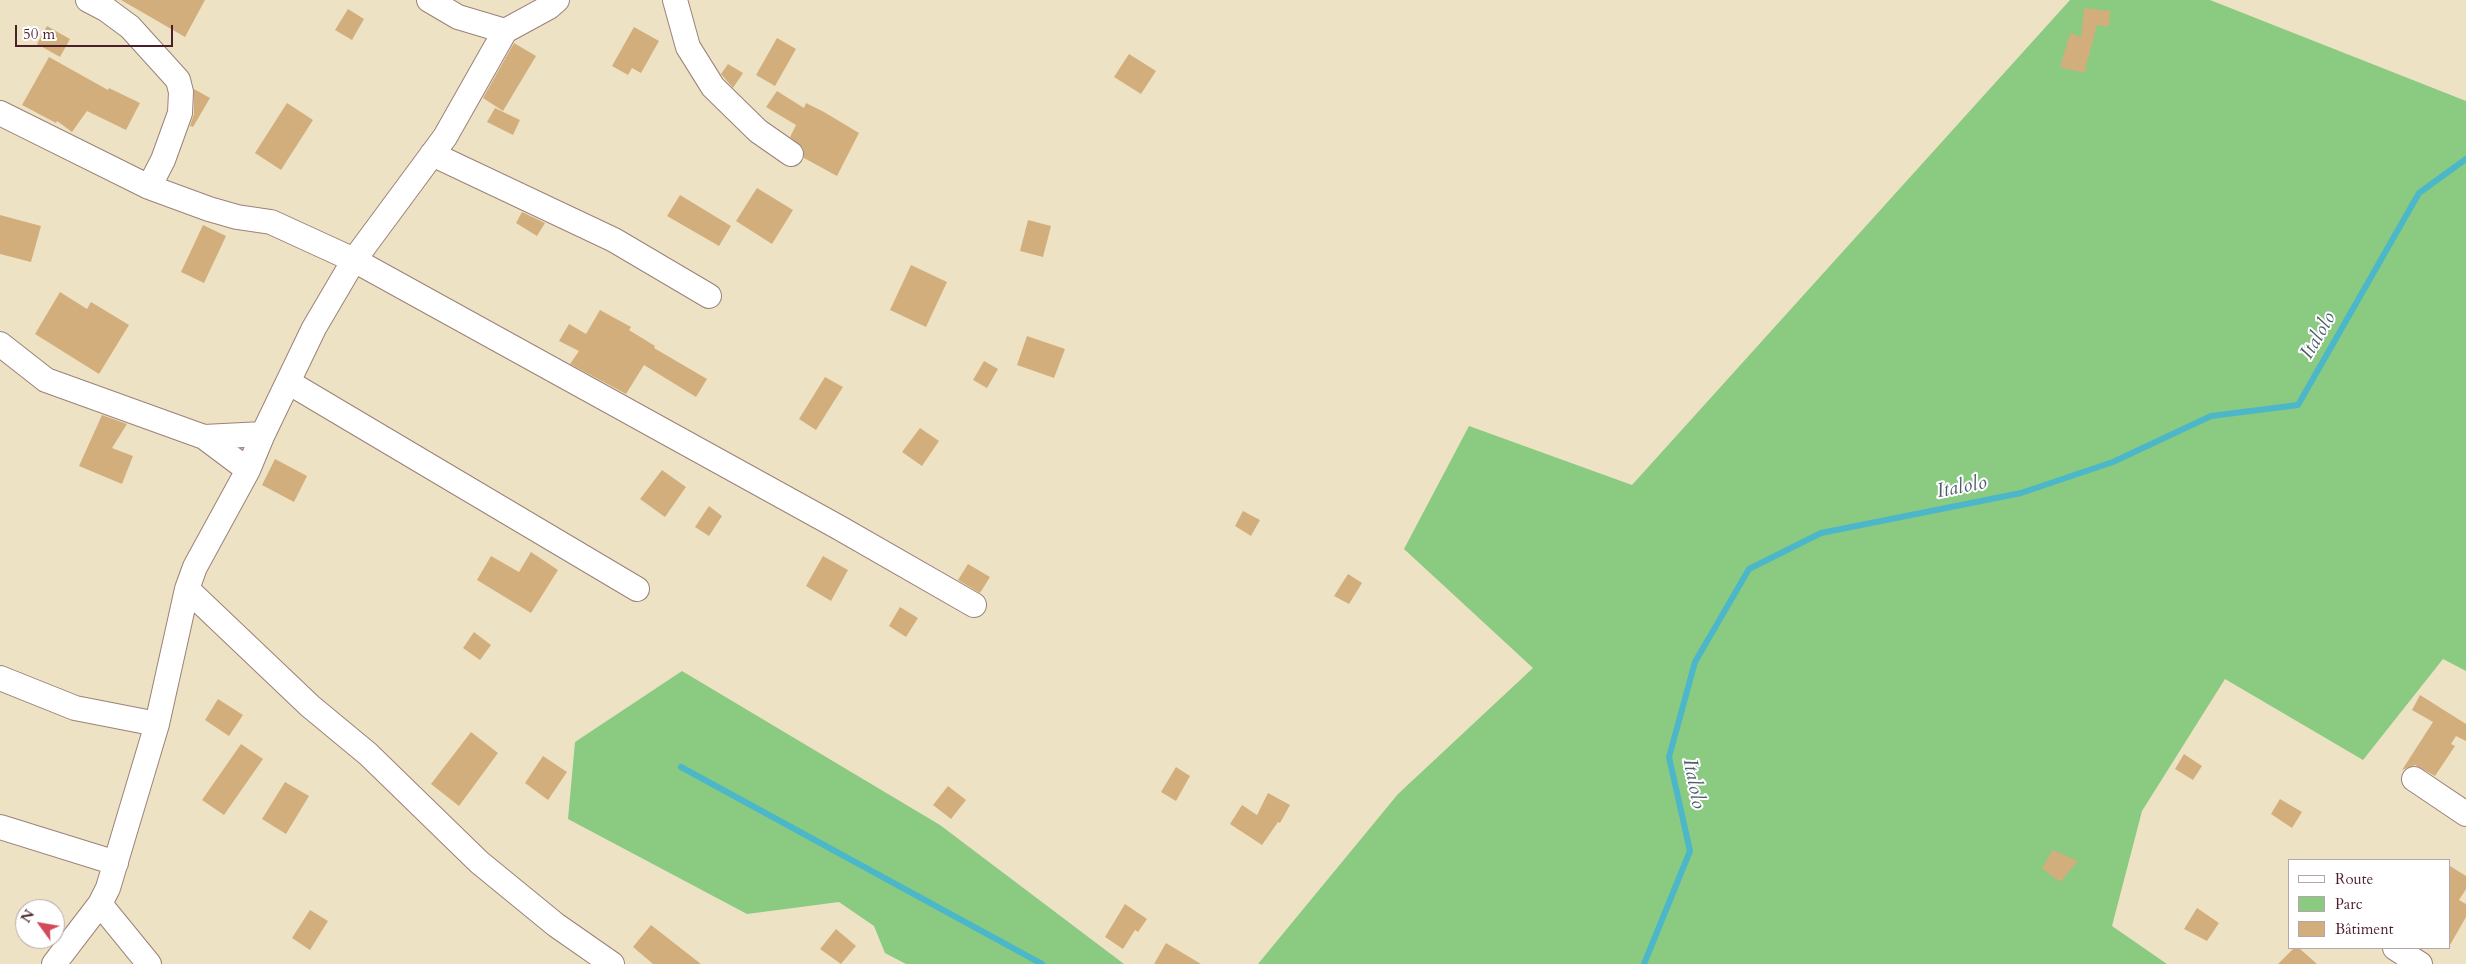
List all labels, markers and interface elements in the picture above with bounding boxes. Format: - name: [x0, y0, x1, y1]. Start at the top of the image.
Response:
- scale bar: [18, 15, 175, 47]
- text: 50 m: [23, 24, 55, 44]
- water label: Italolo: [2296, 308, 2342, 364]
- water label: Italolo: [1935, 471, 1989, 505]
- water label: Italolo: [1676, 757, 1710, 811]
- legend: [2288, 859, 2451, 949]
- text: Route: [2335, 869, 2373, 889]
- text: Parc: [2335, 894, 2363, 914]
- north arrow: [15, 899, 65, 949]
- text: N: [16, 906, 39, 927]
- text: Bâtiment: [2335, 919, 2393, 939]

